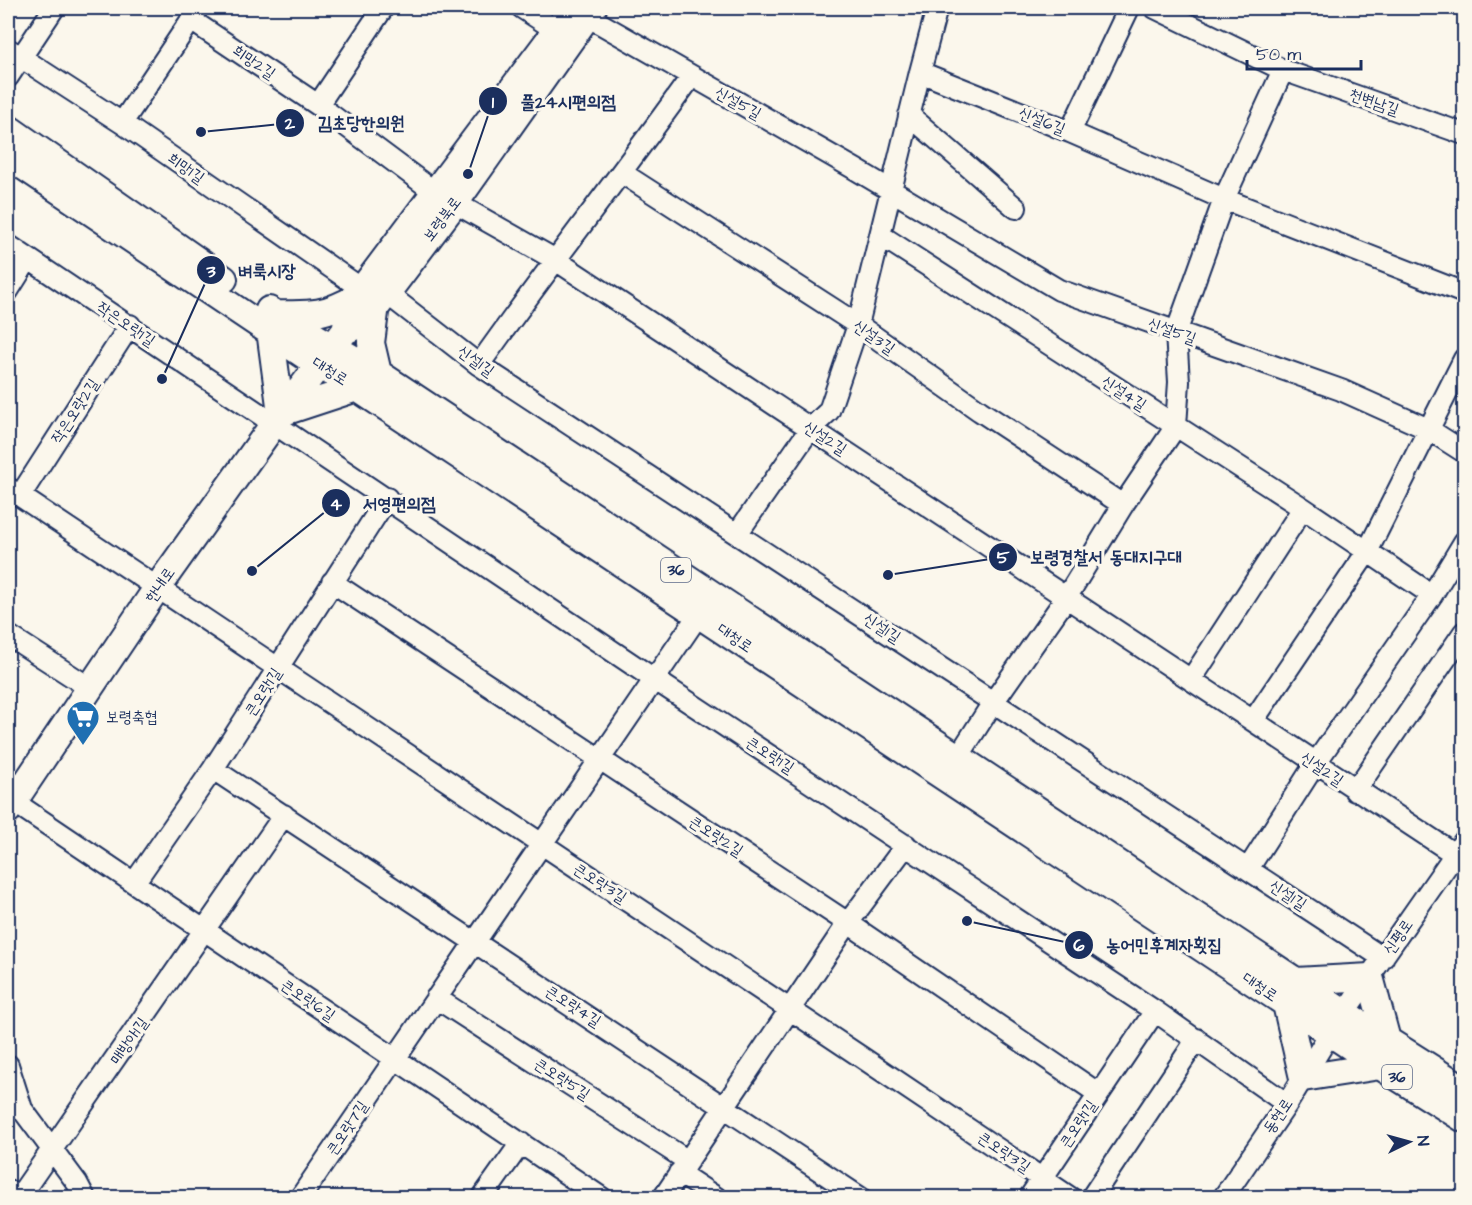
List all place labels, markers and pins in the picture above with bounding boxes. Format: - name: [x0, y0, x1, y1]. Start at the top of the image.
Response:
- callout: 풀24시편의점: [478, 83, 627, 119]
- callout: 김초당한의원: [275, 105, 416, 141]
- callout: 벼룩시장: [196, 252, 308, 288]
- callout: 서영편의점: [321, 485, 447, 521]
- callout: 보령경찰서 동대지구대: [988, 539, 1194, 575]
- supermarket icon: 보령축협: [65, 699, 101, 746]
- place label: 보령축협: [106, 706, 158, 728]
- callout: 농어민후계자횟집: [1064, 927, 1234, 963]

